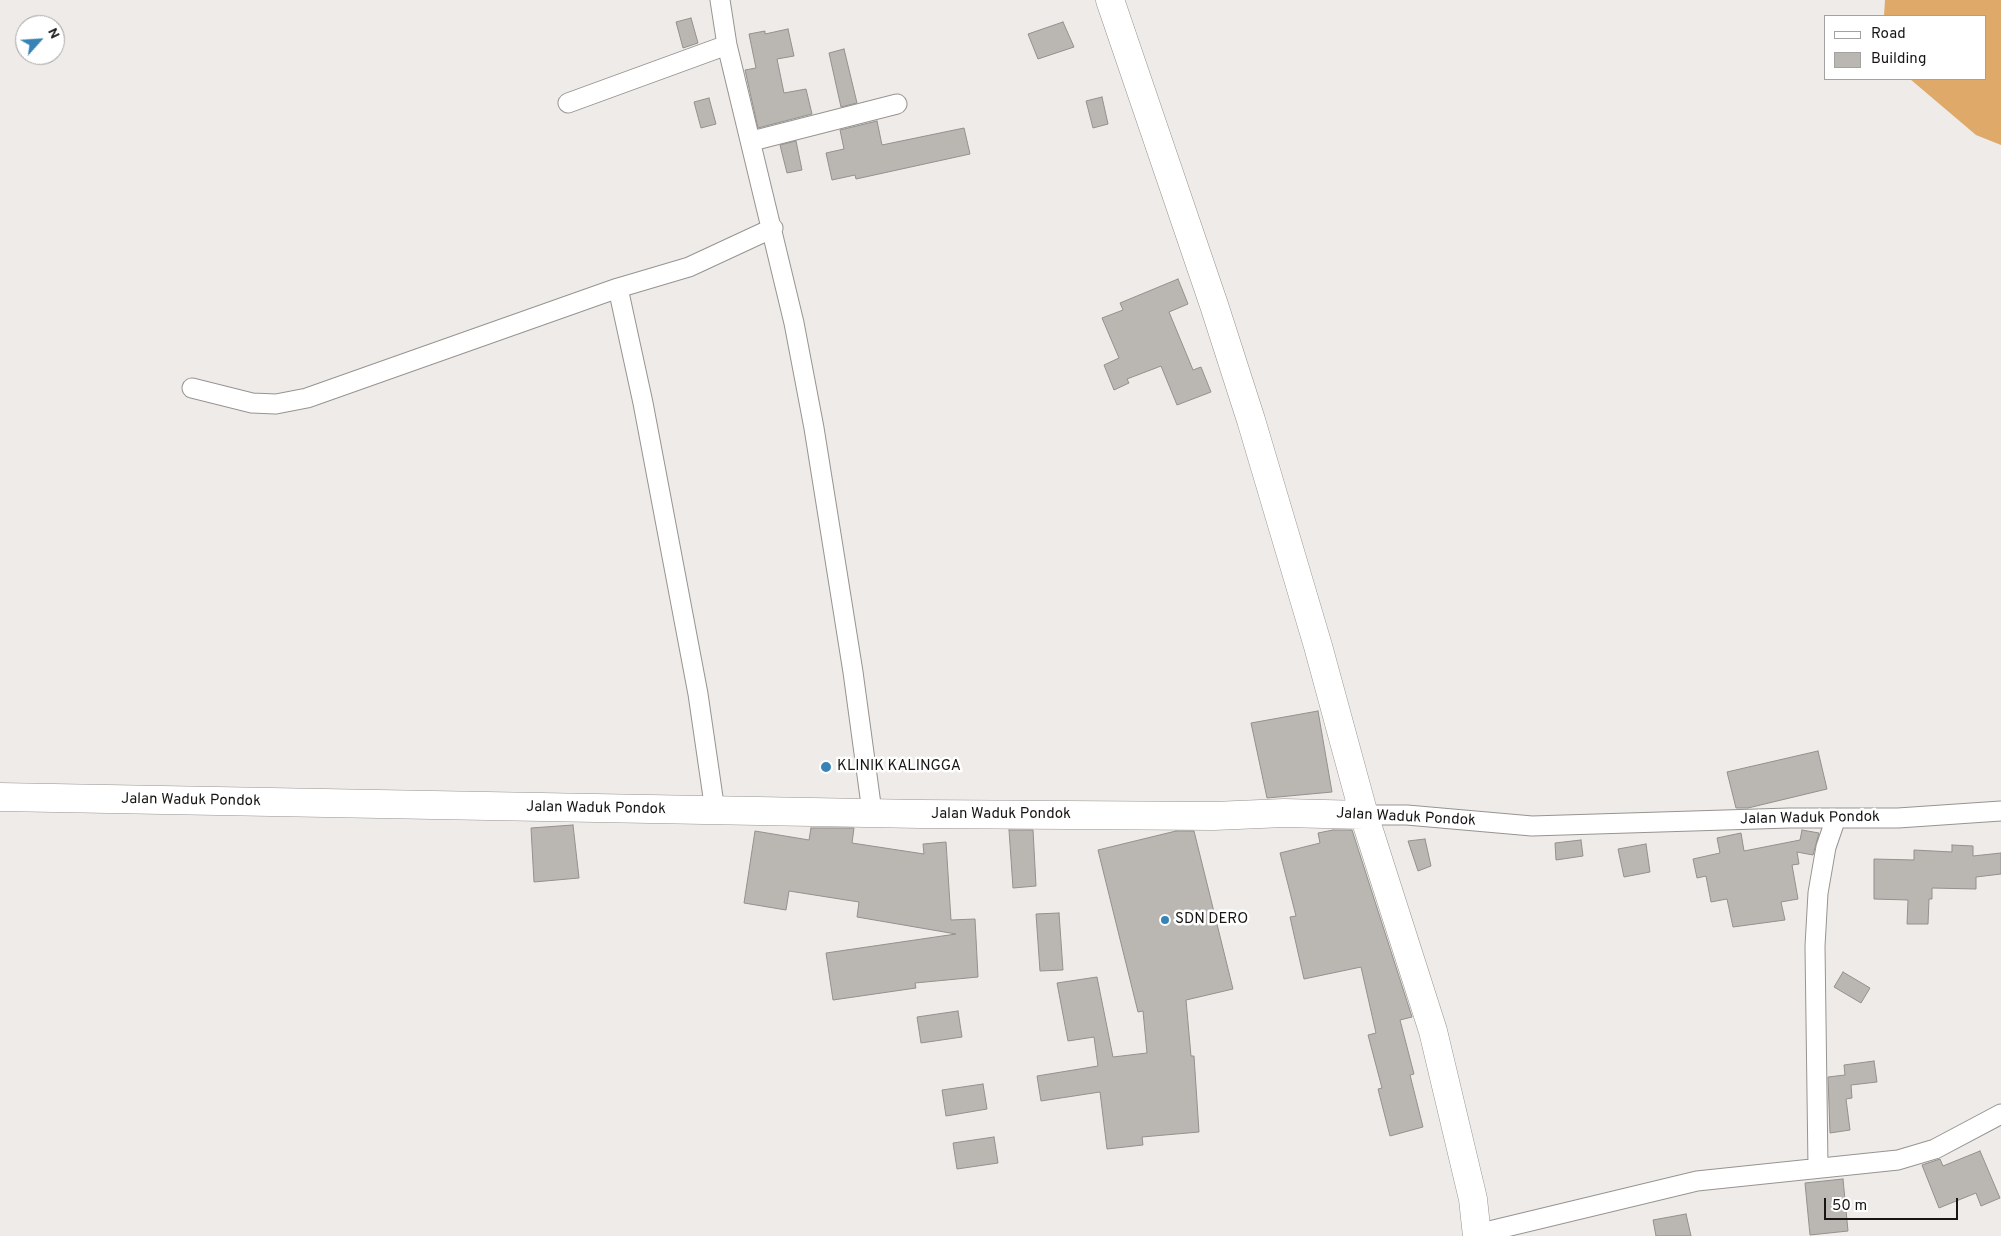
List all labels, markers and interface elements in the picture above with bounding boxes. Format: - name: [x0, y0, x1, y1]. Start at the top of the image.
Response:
- north arrow: [15, 15, 65, 65]
- legend: [1824, 15, 1986, 80]
- text: N: [43, 25, 63, 42]
- text: Road: [1871, 25, 1906, 44]
- text: Building: [1871, 50, 1926, 69]
- place label: KLINIK KALINGGA: [837, 758, 961, 776]
- marker: KLINIK KALINGGA: [819, 760, 833, 774]
- street label: Jalan Waduk Pondok: [121, 791, 261, 811]
- street label: Jalan Waduk Pondok: [526, 799, 666, 819]
- street label: Jalan Waduk Pondok: [1336, 805, 1476, 831]
- street label: Jalan Waduk Pondok: [931, 806, 1071, 824]
- street label: Jalan Waduk Pondok: [1740, 809, 1880, 829]
- place label: SDN DERO: [1175, 911, 1248, 929]
- marker: SDN DERO: [1159, 914, 1171, 926]
- scale bar: [1826, 1188, 1960, 1220]
- text: 50 m: [1832, 1197, 1867, 1216]

